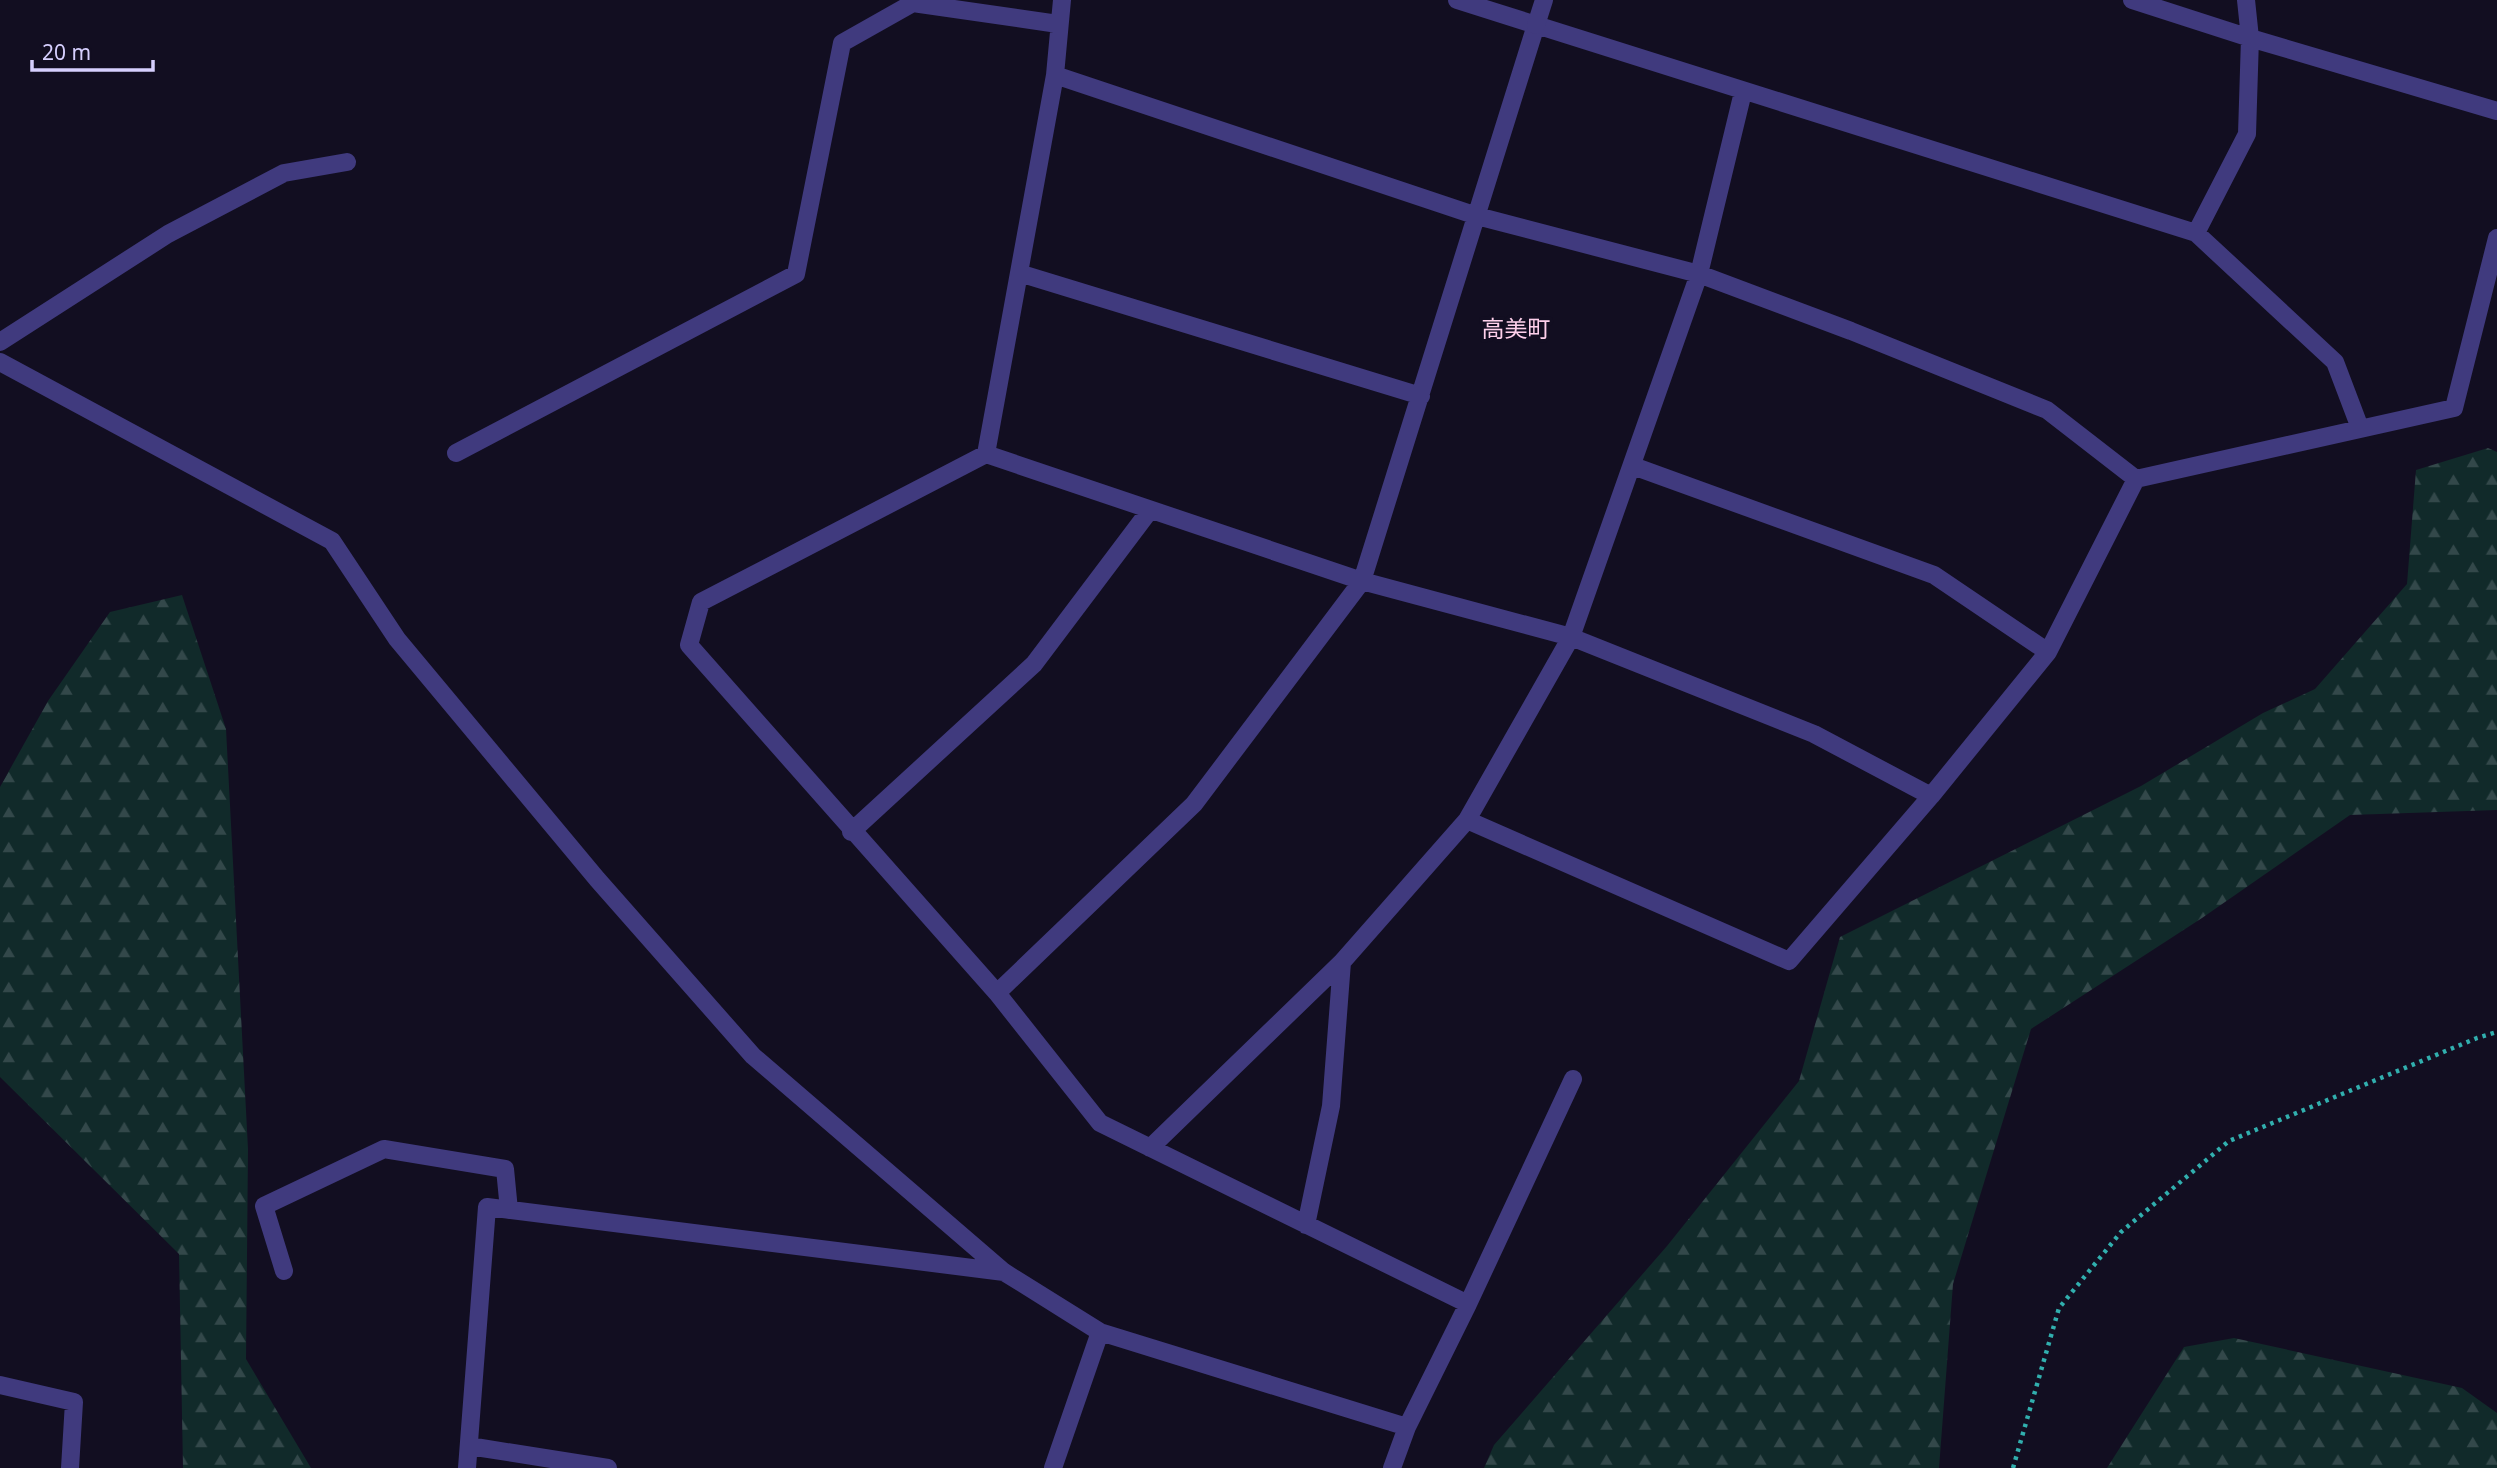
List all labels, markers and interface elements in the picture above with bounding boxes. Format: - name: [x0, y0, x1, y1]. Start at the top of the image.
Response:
- scale bar: [32, 28, 152, 72]
- text: 20 m: [42, 38, 91, 66]
- district label: 高美町: [1482, 312, 1551, 344]

